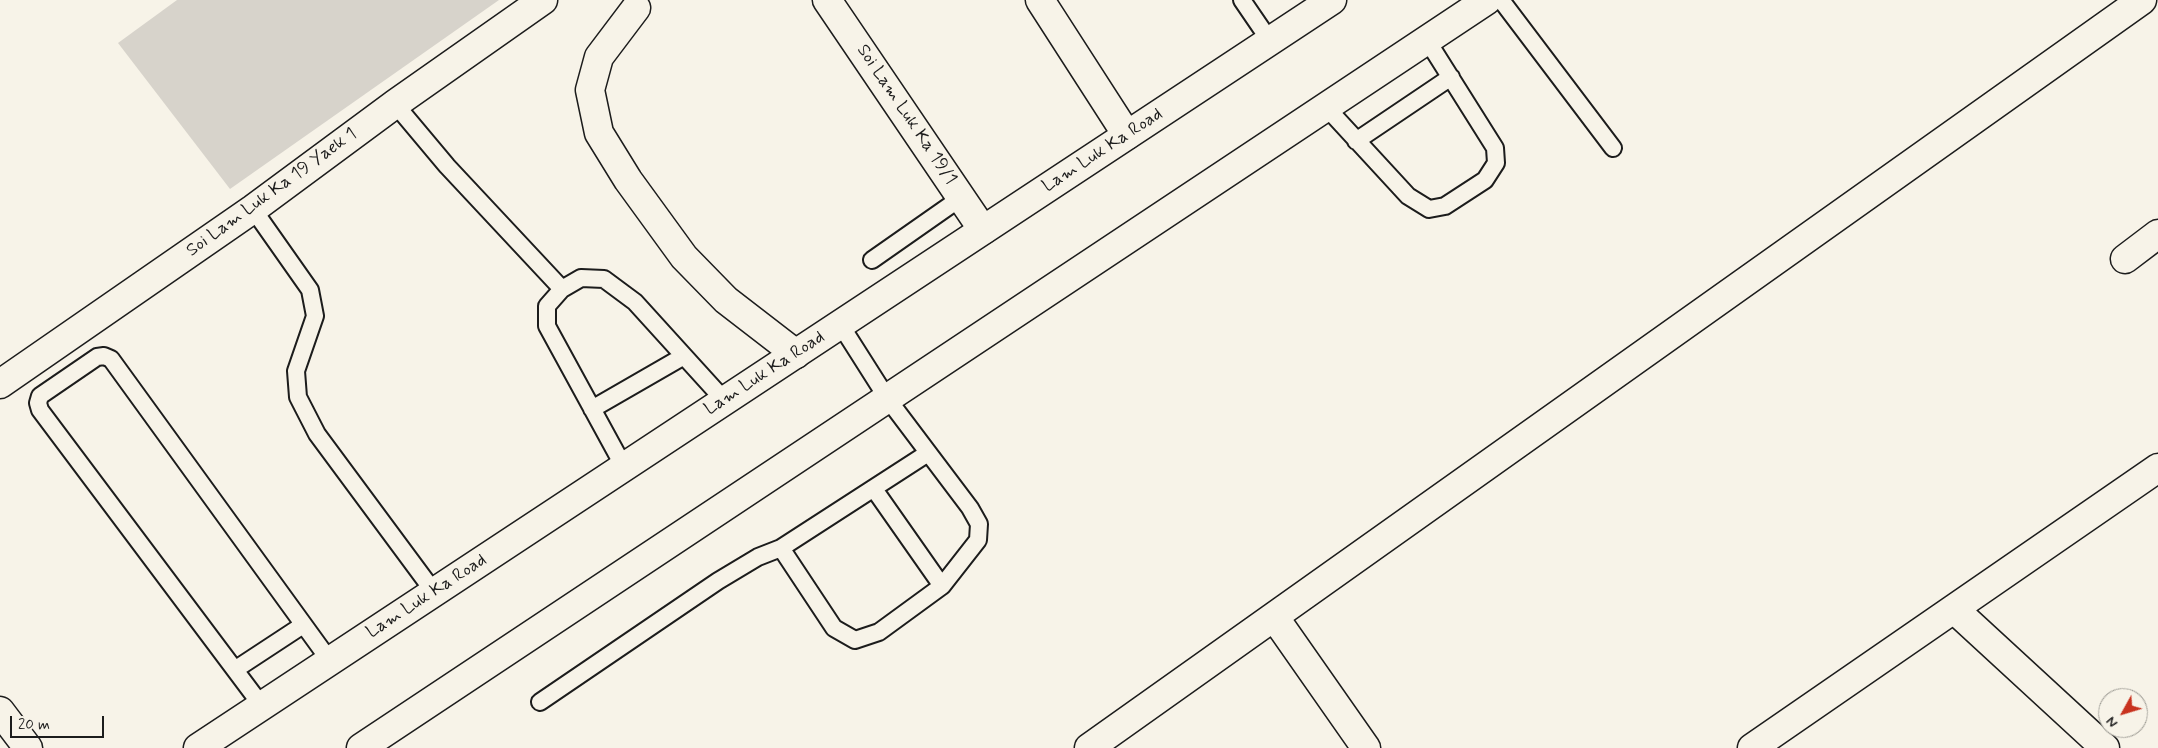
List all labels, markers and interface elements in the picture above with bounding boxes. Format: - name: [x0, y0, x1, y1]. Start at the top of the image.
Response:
- street label: Soi Lam Luk Ka 19/1: [851, 41, 961, 189]
- street label: Lam Luk Ka Road: [1039, 104, 1167, 198]
- street label: Soi Lam Luk Ka 19 Yaek 1: [183, 124, 361, 262]
- street label: Lam Luk Ka Road: [701, 327, 829, 421]
- street label: Lam Luk Ka Road: [363, 550, 491, 644]
- north arrow: [2098, 688, 2148, 738]
- scale bar: [12, 706, 106, 738]
- text: N: [2102, 713, 2122, 731]
- text: 20 m: [18, 715, 50, 735]

